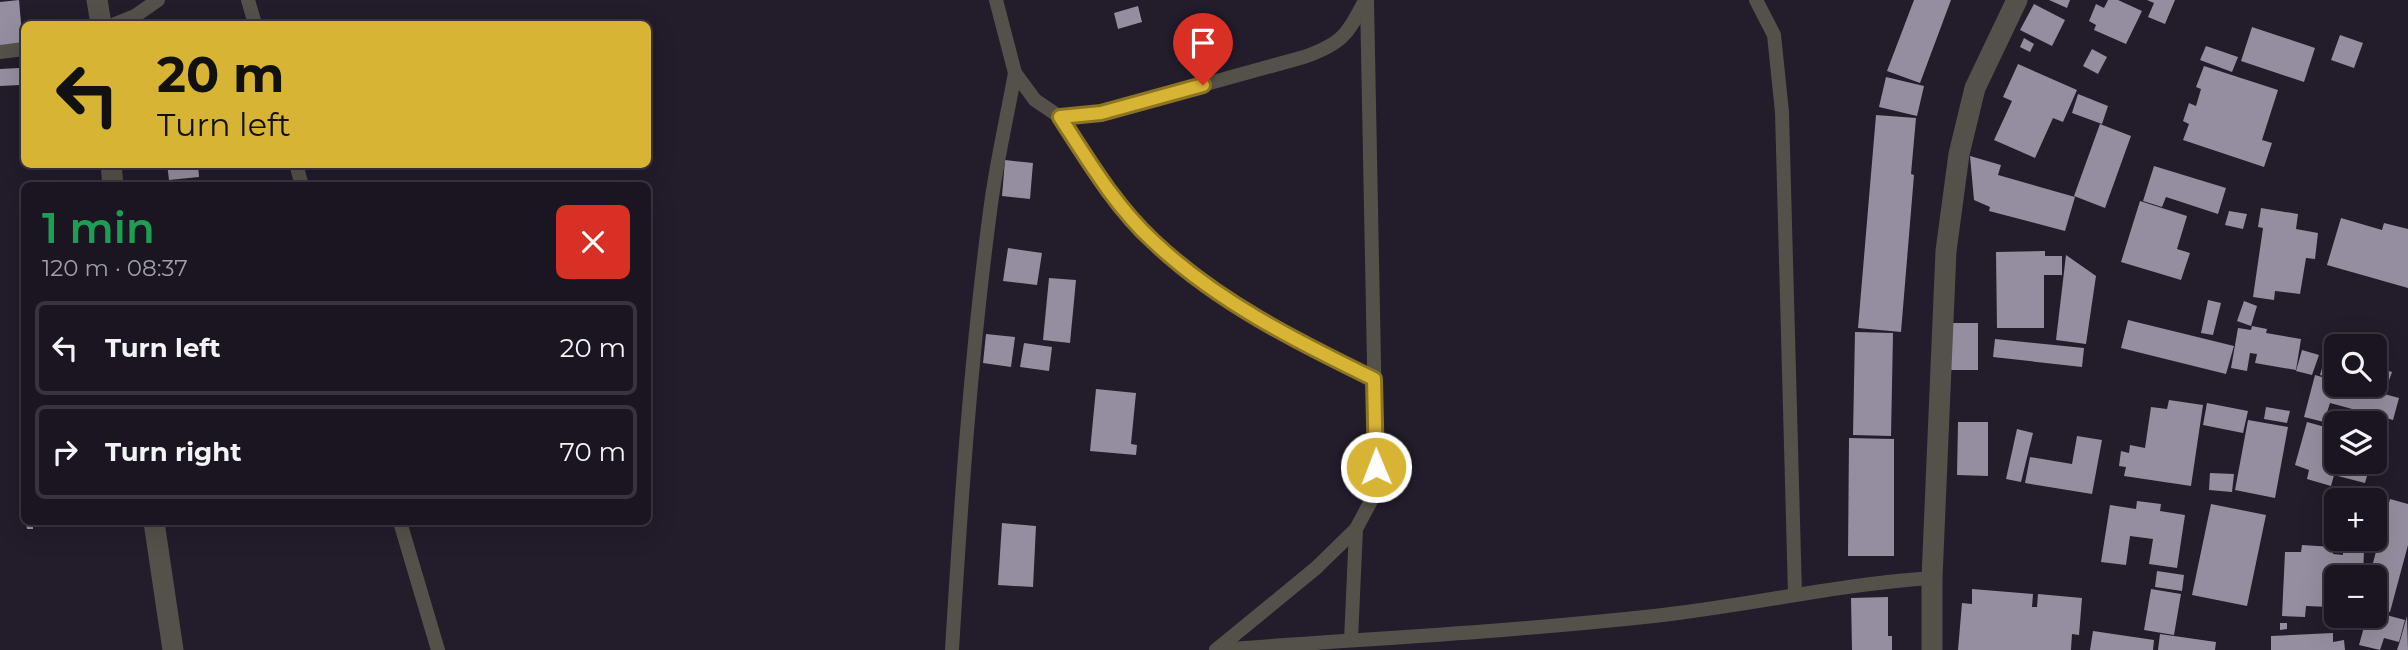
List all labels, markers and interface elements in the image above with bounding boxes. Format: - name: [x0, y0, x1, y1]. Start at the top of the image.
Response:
- pin: [1173, 13, 1233, 85]
- icon: arrive: [1184, 24, 1222, 62]
- text: 20 m: [157, 45, 284, 104]
- icon: left: [42, 49, 133, 140]
- text: Turn left: [157, 105, 291, 144]
- text: 1 min: [42, 202, 155, 254]
- button: close: [556, 205, 630, 279]
- text: 120 m · 08:37: [42, 254, 188, 282]
- icon: left: [46, 329, 84, 367]
- text: Turn left: [105, 332, 221, 364]
- text: 20 m: [560, 332, 626, 364]
- map controls: [2324, 334, 2387, 628]
- button: search: [2324, 334, 2387, 397]
- button: layers: [2324, 411, 2387, 474]
- position arrow: [1339, 430, 1413, 504]
- icon: right: [46, 433, 84, 471]
- text: Turn right: [105, 436, 241, 468]
- text: 70 m: [560, 436, 626, 468]
- button: +: [2324, 488, 2387, 551]
- button: −: [2324, 565, 2387, 628]

